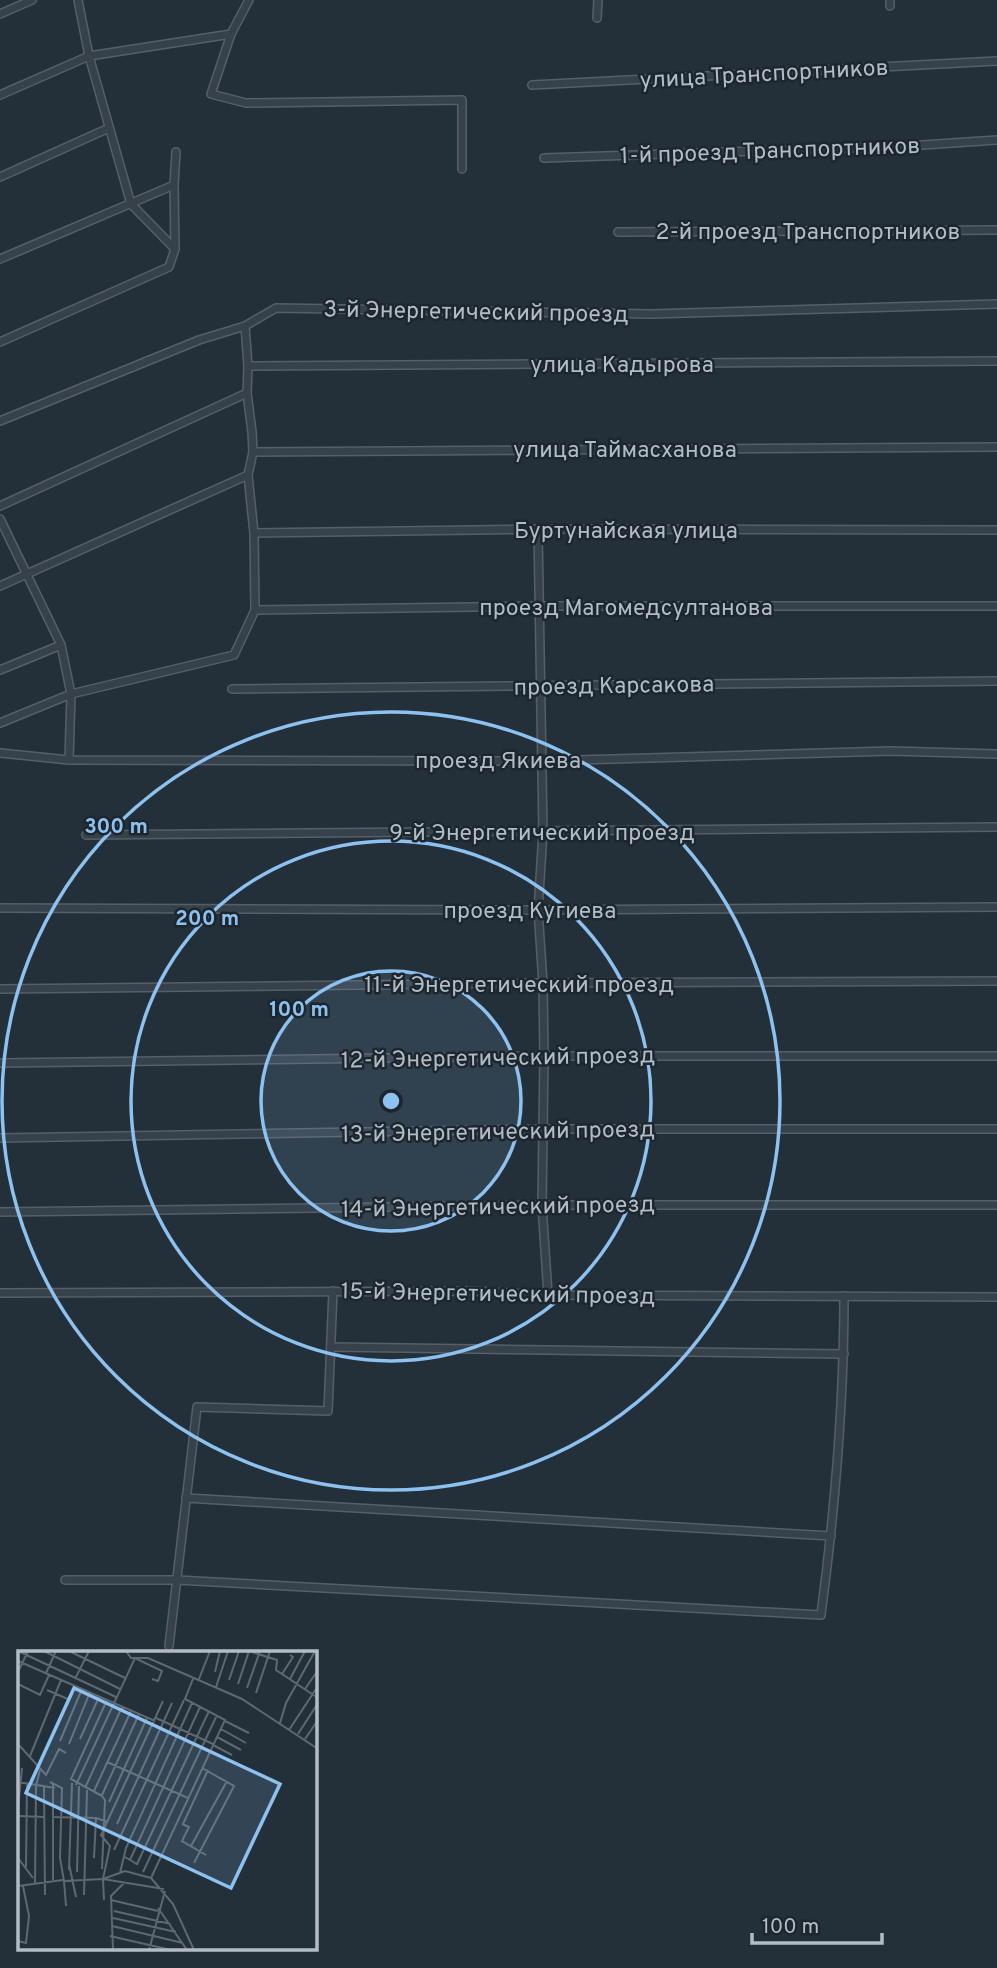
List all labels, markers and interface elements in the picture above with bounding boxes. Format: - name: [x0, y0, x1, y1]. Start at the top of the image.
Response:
- street label: улица Транспортников: [639, 54, 889, 96]
- street label: 1-й проезд Транспортников: [619, 133, 921, 172]
- street label: 2-й проезд Транспортников: [656, 219, 960, 248]
- street label: 3-й Энергетический проезд: [323, 296, 629, 331]
- street label: улица Кадырова: [530, 352, 714, 381]
- street label: улица Таймасханова: [513, 437, 737, 466]
- street label: Буртунайская улица: [514, 518, 738, 547]
- street label: проезд Магомедсултанова: [479, 595, 773, 624]
- street label: проезд Карсакова: [513, 671, 715, 704]
- street label: проезд Якиева: [415, 748, 581, 777]
- text: 300 m: [84, 814, 148, 841]
- street label: 9-й Энергетический проезд: [389, 820, 695, 849]
- street label: проезд Кугиева: [444, 898, 616, 927]
- text: 200 m: [175, 906, 239, 933]
- street label: 11-й Энергетический проезд: [364, 972, 674, 1001]
- text: 100 m: [269, 997, 329, 1024]
- street label: 12-й Энергетический проезд: [341, 1042, 655, 1077]
- centre of rings: [379, 1089, 403, 1113]
- street label: 13-й Энергетический проезд: [341, 1116, 655, 1151]
- street label: 14-й Энергетический проезд: [341, 1191, 655, 1226]
- street label: 15-й Энергетический проезд: [340, 1278, 655, 1313]
- inset map: [18, 1651, 317, 1951]
- scale bar: [752, 1902, 881, 1946]
- text: 100 m: [762, 1914, 819, 1941]

